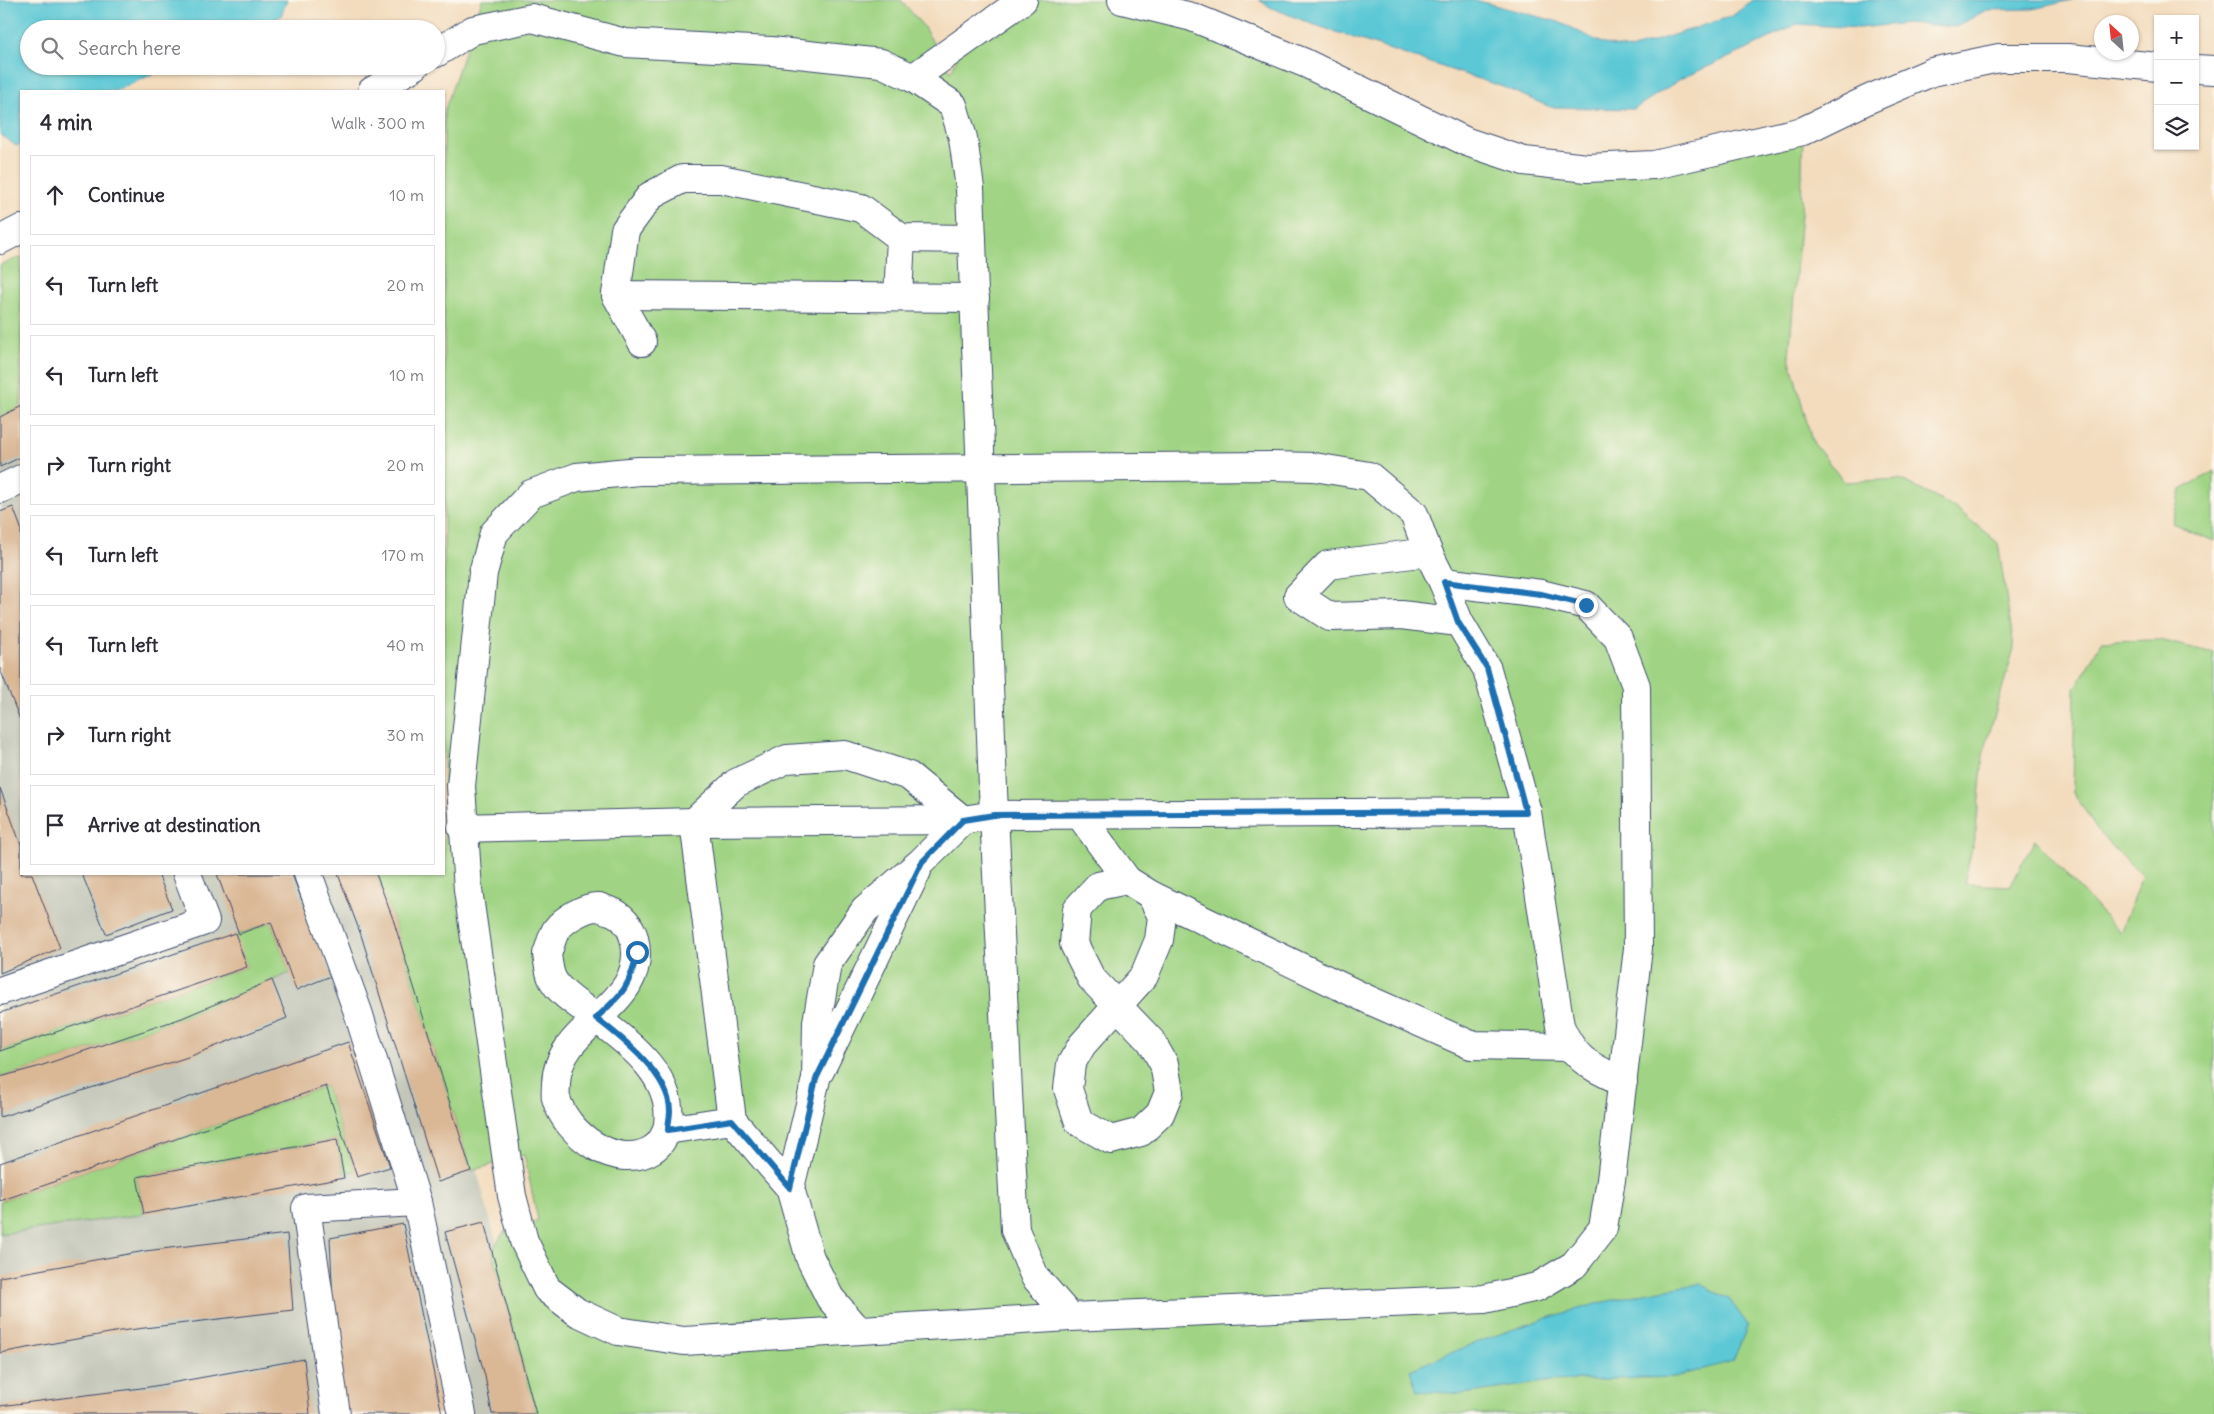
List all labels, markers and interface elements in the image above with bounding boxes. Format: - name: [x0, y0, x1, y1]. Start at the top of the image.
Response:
- north arrow: [2094, 15, 2139, 60]
- map controls: [2154, 15, 2199, 150]
- button: +: [2154, 15, 2199, 60]
- search box: [20, 20, 445, 75]
- icon: search: [38, 34, 66, 62]
- text: Search here: [78, 36, 181, 60]
- button: −: [2154, 60, 2199, 105]
- button: layers: [2154, 105, 2199, 150]
- text: 4 min: [40, 109, 92, 136]
- text: Walk · 300 m: [331, 113, 425, 133]
- icon: ahead: [41, 181, 69, 209]
- text: Continue: [88, 183, 165, 207]
- text: 10 m: [389, 185, 424, 205]
- icon: left: [41, 271, 69, 299]
- text: Turn left: [88, 273, 158, 297]
- text: 20 m: [387, 275, 424, 295]
- icon: left: [41, 361, 69, 389]
- text: Turn left: [88, 363, 158, 387]
- text: 10 m: [389, 365, 424, 385]
- icon: right: [41, 451, 69, 479]
- text: Turn right: [88, 453, 171, 477]
- text: 20 m: [387, 455, 424, 475]
- icon: left: [41, 541, 69, 569]
- text: Turn left: [88, 543, 158, 567]
- text: 170 m: [381, 545, 424, 565]
- route end: [1575, 594, 1598, 617]
- icon: left: [41, 631, 69, 659]
- text: Turn left: [88, 633, 158, 657]
- text: 40 m: [386, 635, 424, 655]
- icon: right: [41, 721, 69, 749]
- text: Turn right: [88, 723, 171, 747]
- text: 30 m: [387, 725, 424, 745]
- icon: arrive: [41, 811, 69, 839]
- text: Arrive at destination: [88, 813, 261, 837]
- route start: [626, 941, 649, 964]

